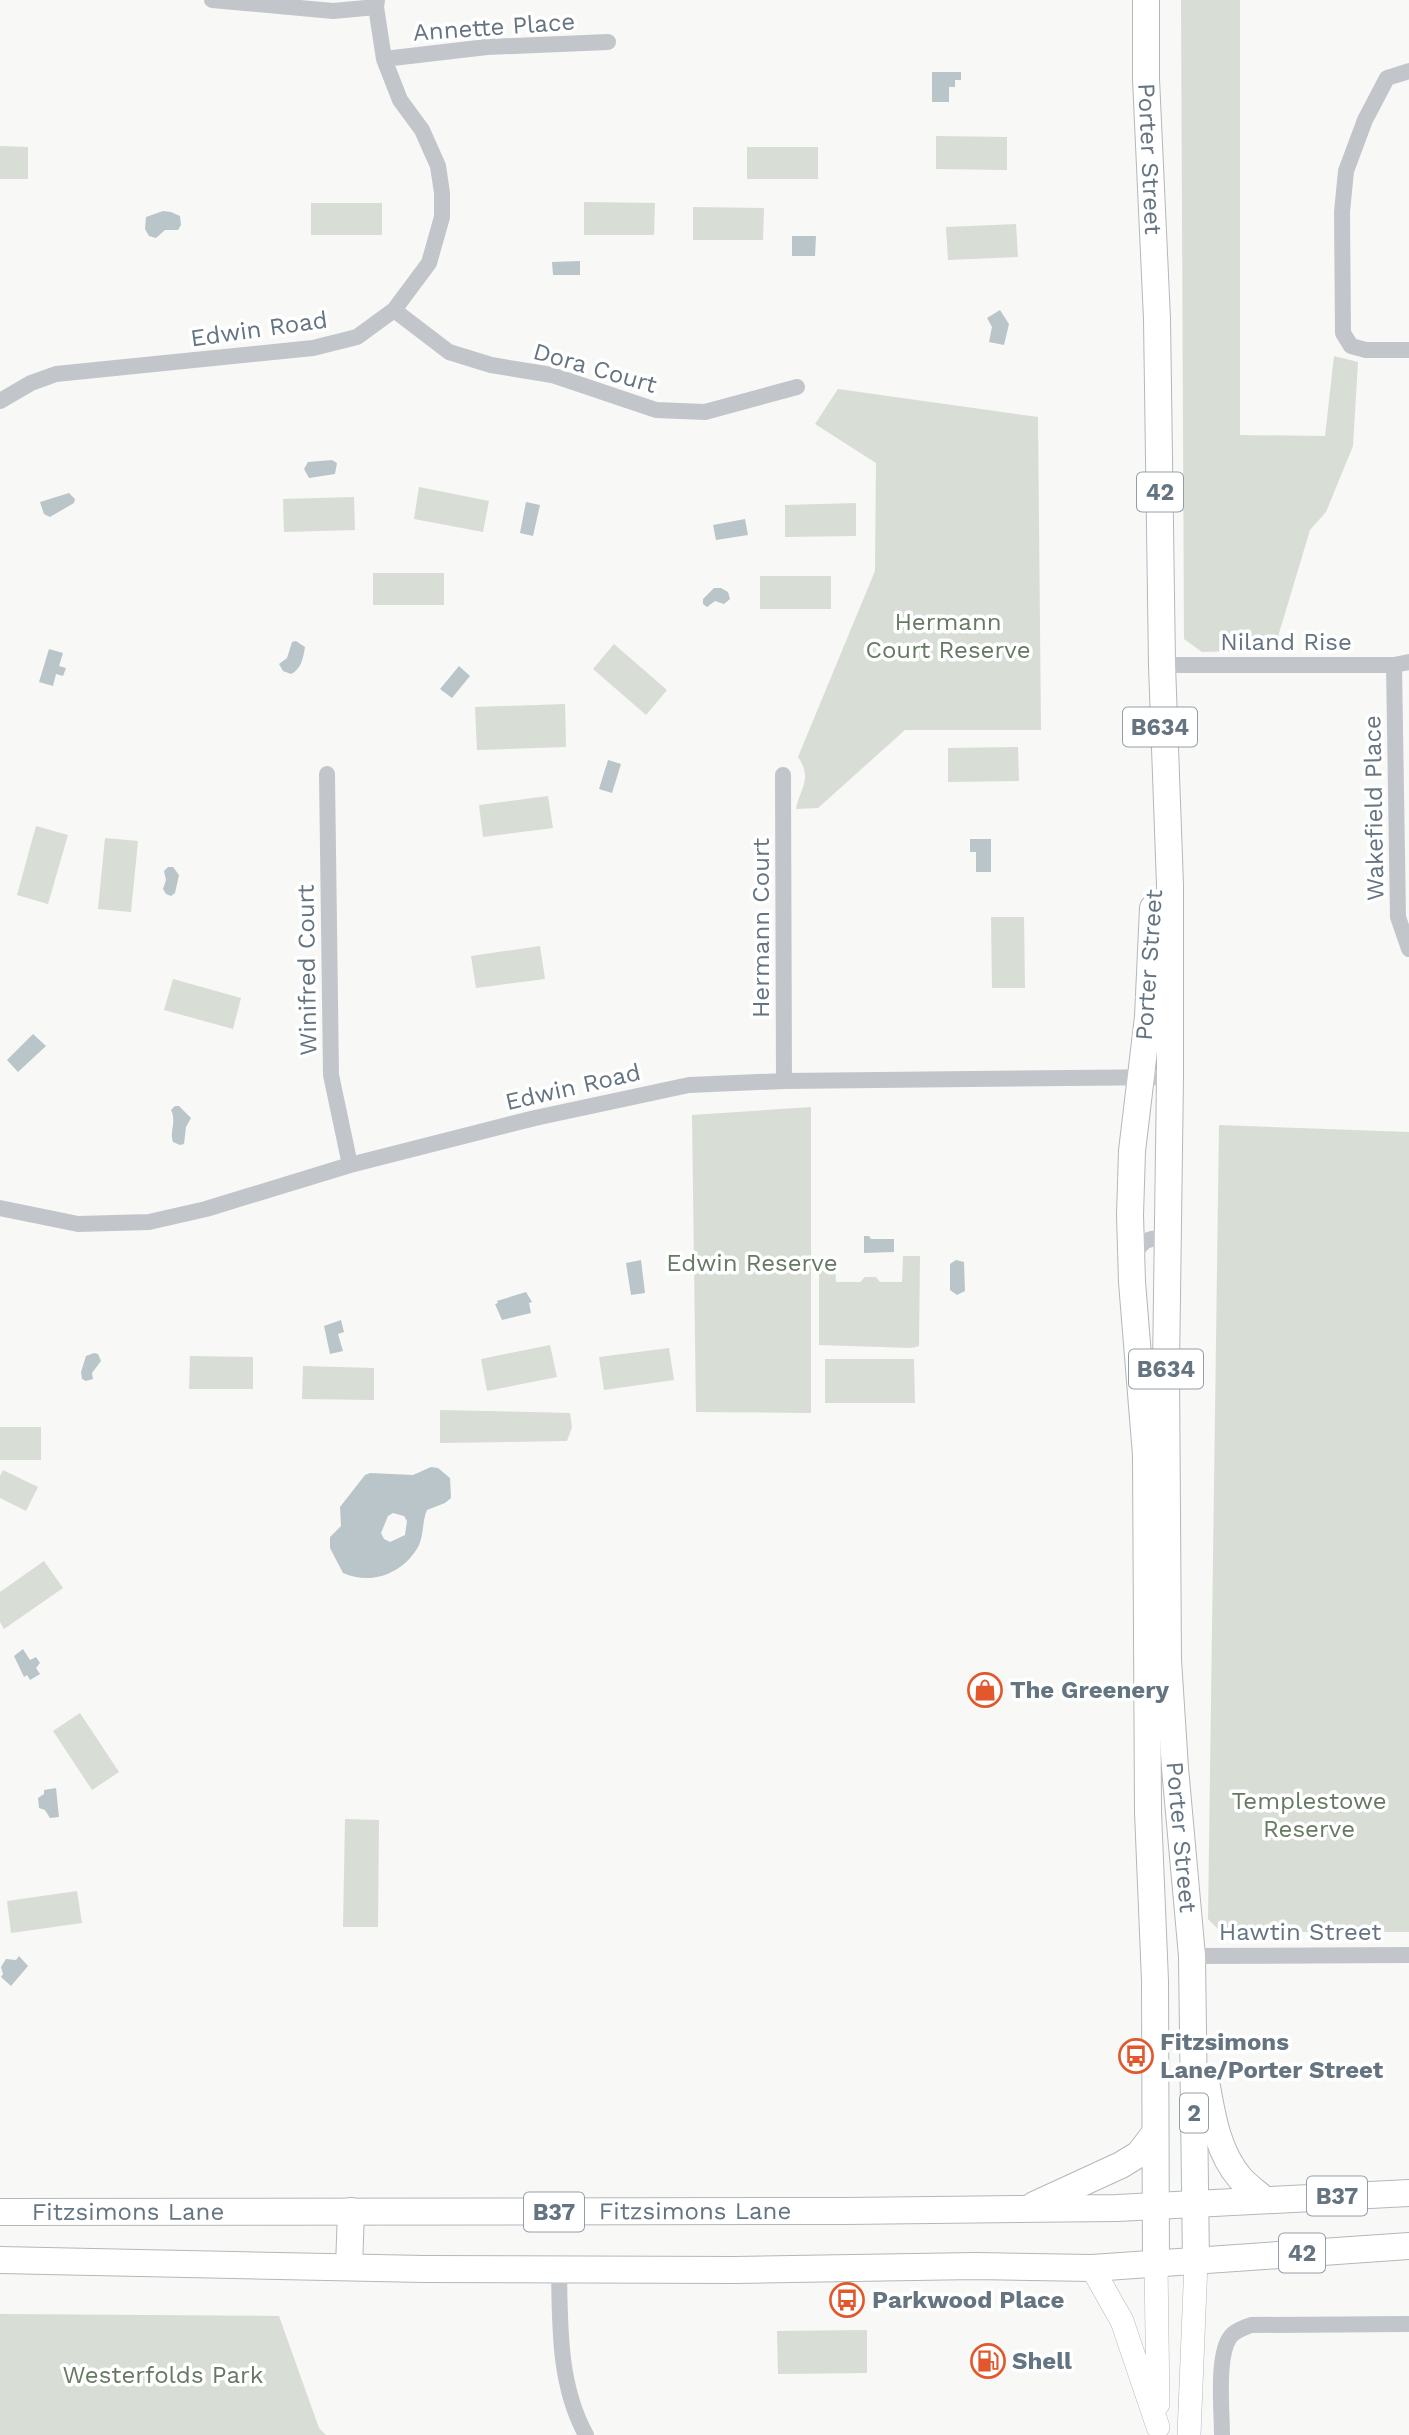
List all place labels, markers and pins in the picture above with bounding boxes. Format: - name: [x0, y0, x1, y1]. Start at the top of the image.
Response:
- shop icon: The Greenery: [966, 1671, 1004, 1709]
- place label: The Greenery: [1010, 1676, 1170, 1704]
- place label: Fitzsimons Lane/Porter Street: [1160, 2028, 1384, 2084]
- bus stop icon: Fitzsimons Lane/Porter Street: [1117, 2037, 1155, 2075]
- bus stop icon: Parkwood Place: [828, 2281, 866, 2319]
- place label: Parkwood Place: [872, 2286, 1065, 2314]
- fuel station icon: Shell: [969, 2342, 1007, 2380]
- place label: Shell: [1012, 2347, 1072, 2375]

